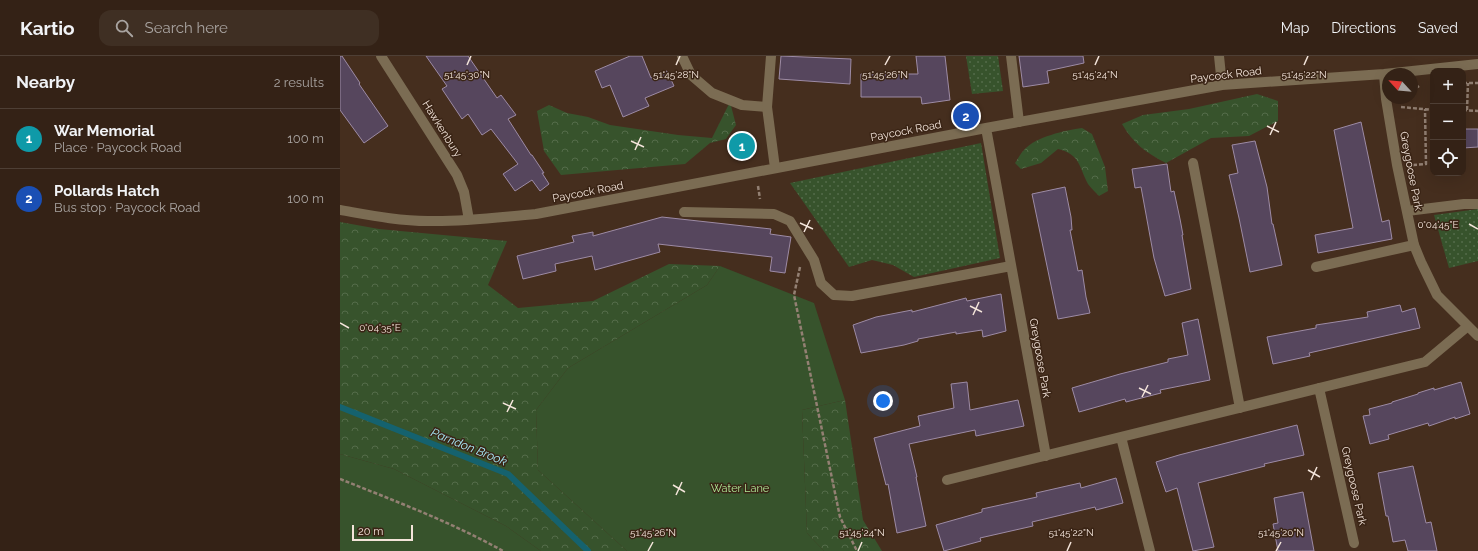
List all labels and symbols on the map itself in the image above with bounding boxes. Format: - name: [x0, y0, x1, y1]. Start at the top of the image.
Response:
- street label: Paycock Road: [1189, 64, 1263, 86]
- north arrow: [1382, 68, 1418, 104]
- text: 51°45'30"N: [444, 69, 490, 80]
- text: 51°45'28"N: [653, 69, 699, 80]
- text: 51°45'26"N: [862, 69, 908, 80]
- text: 51°45'24"N: [1072, 69, 1118, 80]
- text: 51°45'22"N: [1281, 69, 1327, 80]
- street label: Hawkenbury: [419, 98, 465, 160]
- pin: 2: [953, 101, 979, 131]
- street label: Paycock Road: [869, 118, 943, 144]
- street label: Greygoose Park: [1397, 130, 1425, 212]
- pin: 1: [729, 131, 755, 161]
- street label: Paycock Road: [551, 179, 625, 205]
- text: 0°04'45"E: [1417, 219, 1459, 230]
- street label: Greygoose Park: [1027, 317, 1053, 399]
- text: 0°04'35"E: [359, 322, 401, 333]
- your location: [873, 391, 893, 411]
- water label: Parndon Brook: [429, 425, 510, 469]
- street label: Greygoose Park: [1339, 445, 1369, 527]
- park label: Water Lane: [711, 482, 770, 495]
- scale bar: [352, 523, 413, 542]
- text: 51°45'26"N: [630, 527, 676, 538]
- text: 51°45'24"N: [839, 527, 885, 538]
- text: 51°45'22"N: [1048, 527, 1094, 538]
- text: 51°45'20"N: [1258, 527, 1304, 538]

